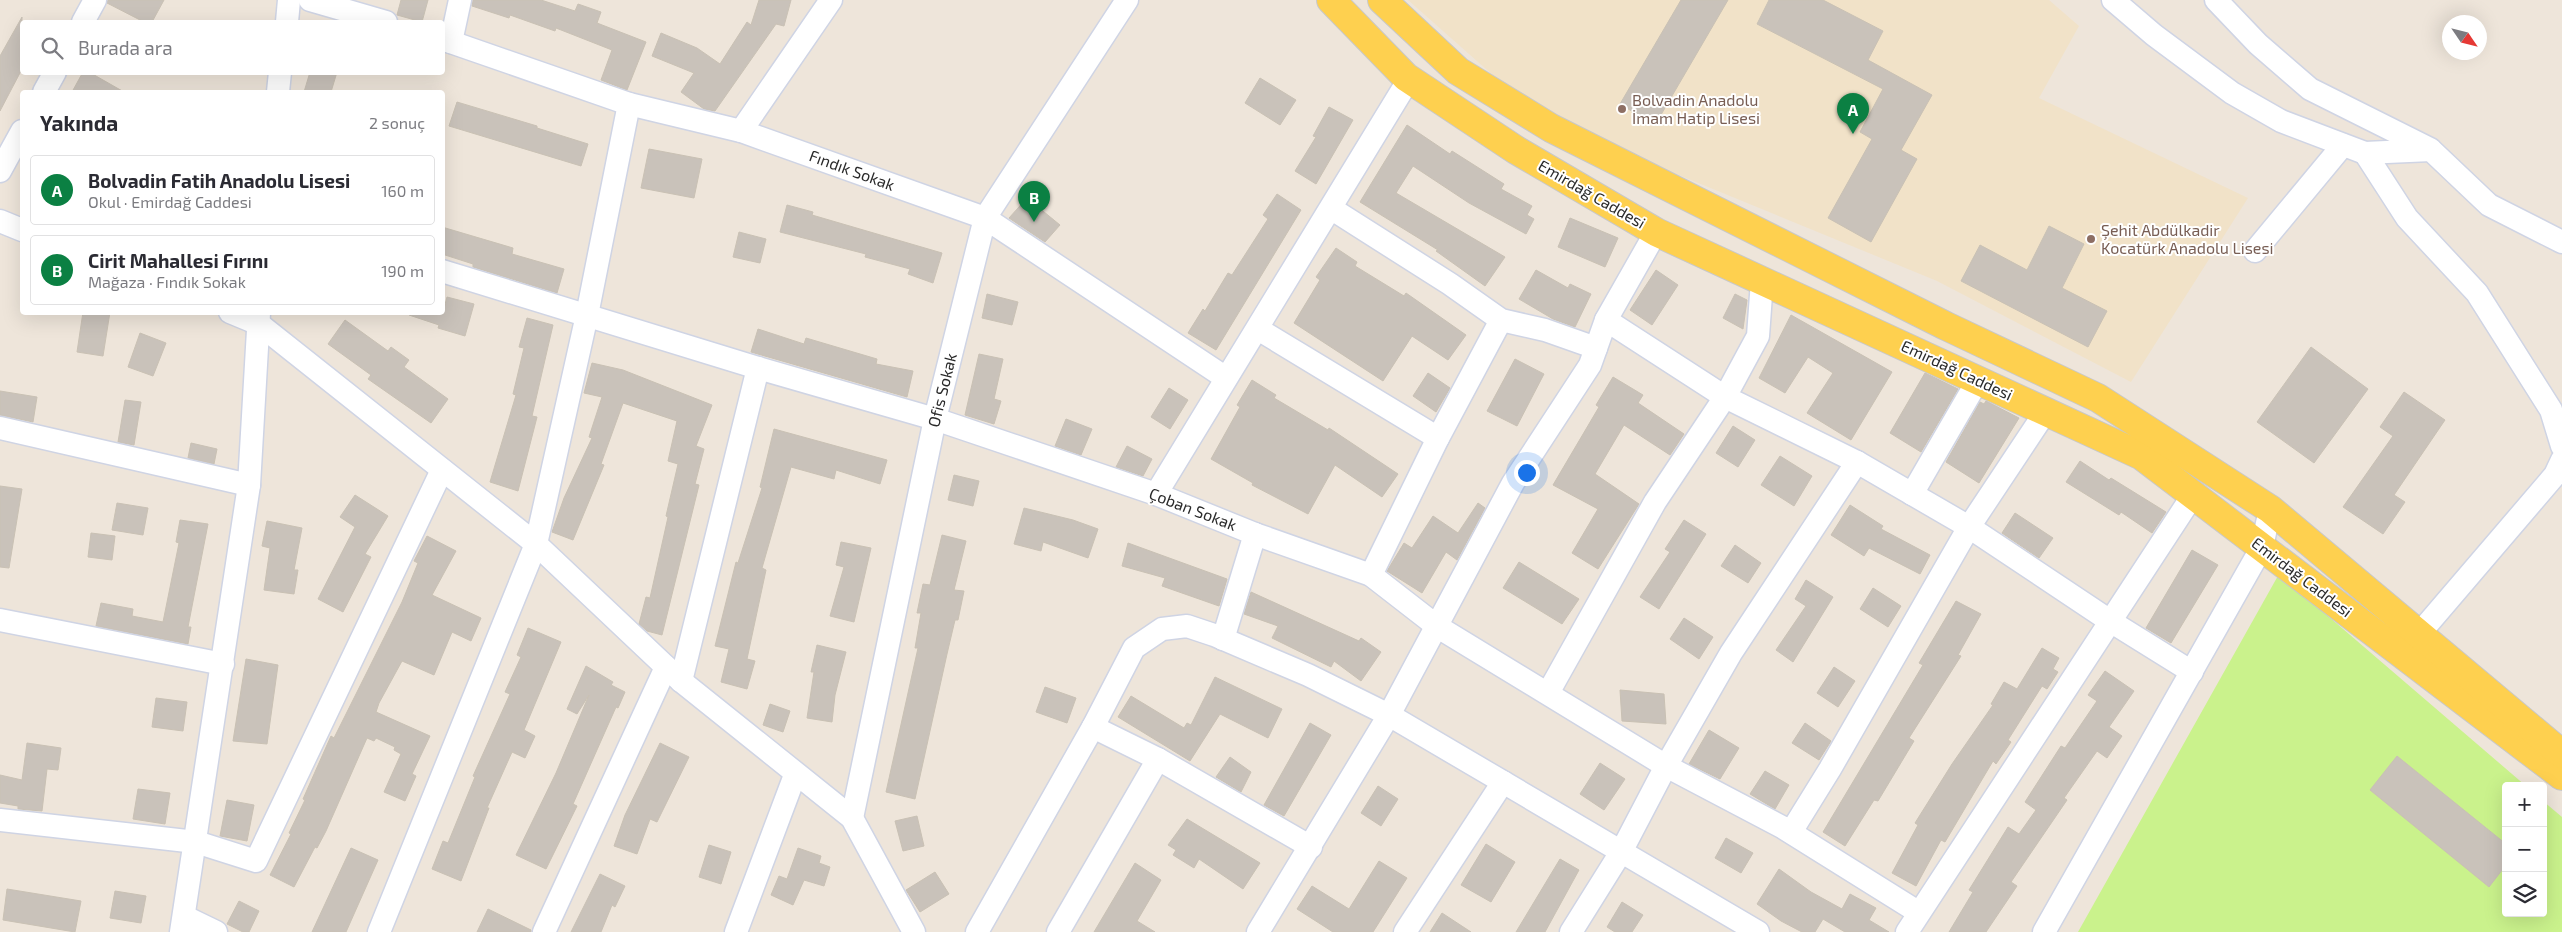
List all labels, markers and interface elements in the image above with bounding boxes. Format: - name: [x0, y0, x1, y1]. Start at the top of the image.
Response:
- north arrow: [2442, 15, 2487, 60]
- search box: [20, 20, 445, 75]
- icon: search: [38, 34, 66, 62]
- text: Burada ara: [78, 36, 173, 59]
- place label: Bolvadin Anadolu İmam Hatip Lisesi: [1632, 90, 1760, 127]
- pin: A: [1837, 93, 1869, 134]
- marker: Bolvadin Anadolu İmam Hatip Lisesi: [1616, 103, 1628, 115]
- text: Yakında: [40, 110, 118, 135]
- text: 2 sonuç: [369, 113, 425, 132]
- street label: Fındık Sokak: [807, 145, 897, 194]
- street label: Emirdağ Caddesi: [1535, 155, 1649, 232]
- text: Bolvadin Fatih Anadolu Lisesi: [88, 169, 350, 192]
- text: A: [52, 181, 62, 200]
- text: 160 m: [381, 181, 424, 200]
- pin: B: [1018, 181, 1050, 222]
- text: Okul · Emirdağ Caddesi: [88, 192, 252, 211]
- place label: Şehit Abdülkadir Kocatürk Anadolu Lisesi: [2101, 220, 2274, 257]
- marker: Şehit Abdülkadir Kocatürk Anadolu Lisesi: [2085, 233, 2097, 245]
- text: Cirit Mahallesi Fırını: [88, 249, 268, 272]
- text: B: [52, 261, 62, 280]
- text: 190 m: [381, 261, 424, 280]
- text: Mağaza · Fındık Sokak: [88, 272, 246, 291]
- street label: Emirdağ Caddesi: [1899, 335, 2016, 404]
- street label: Ofis Sokak: [923, 351, 960, 429]
- your location: [1514, 460, 1540, 486]
- street label: Çoban Sokak: [1146, 483, 1240, 535]
- street label: Emirdağ Caddesi: [2248, 533, 2356, 620]
- map controls: [2502, 782, 2547, 917]
- button: +: [2502, 782, 2547, 827]
- button: −: [2502, 827, 2547, 872]
- button: layers: [2502, 872, 2547, 917]

